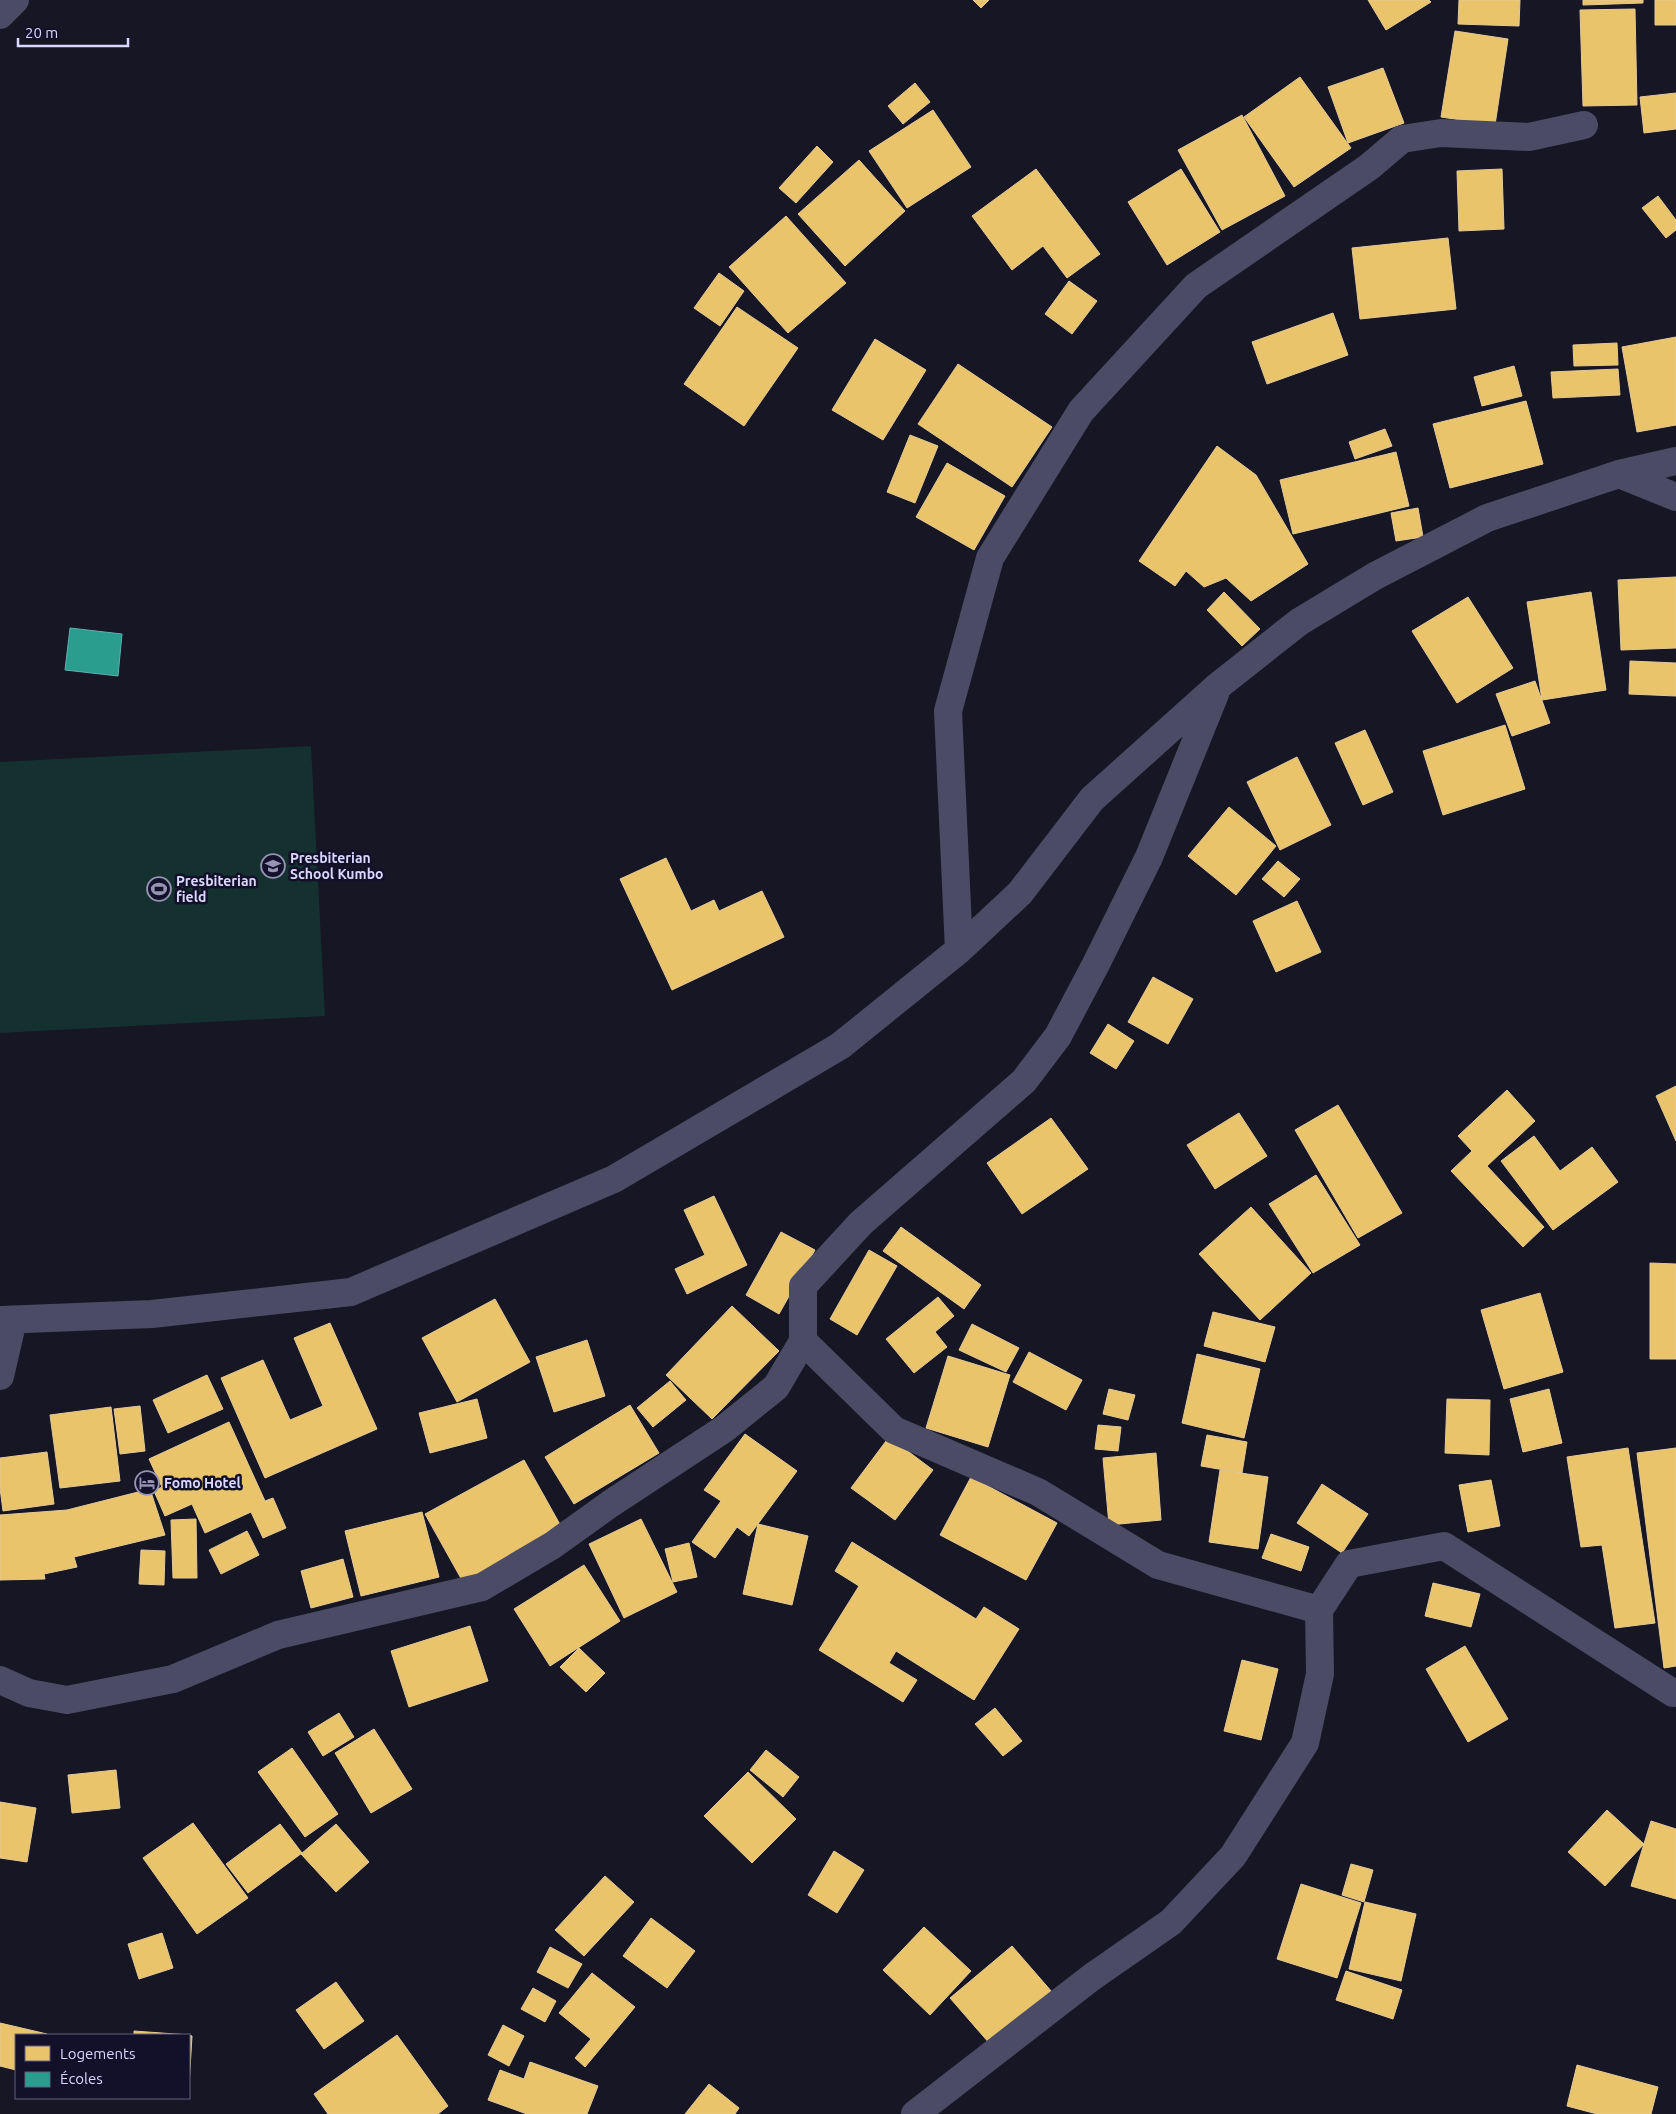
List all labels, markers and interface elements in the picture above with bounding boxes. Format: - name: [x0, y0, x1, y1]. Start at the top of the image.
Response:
- scale bar: [18, 15, 128, 47]
- text: 20 m: [25, 24, 58, 41]
- place label: Presbiterian School Kumbo: [290, 850, 383, 882]
- school or university icon: Presbiterian School Kumbo: [260, 853, 286, 879]
- place label: Presbiterian field: [176, 873, 257, 905]
- sports icon: Presbiterian field: [146, 876, 172, 902]
- hotel icon: Fomo Hotel: [134, 1470, 160, 1496]
- place label: Fomo Hotel: [164, 1475, 241, 1491]
- legend: [15, 2034, 190, 2099]
- text: Logements: [60, 2045, 136, 2062]
- text: Écoles: [60, 2070, 103, 2087]

